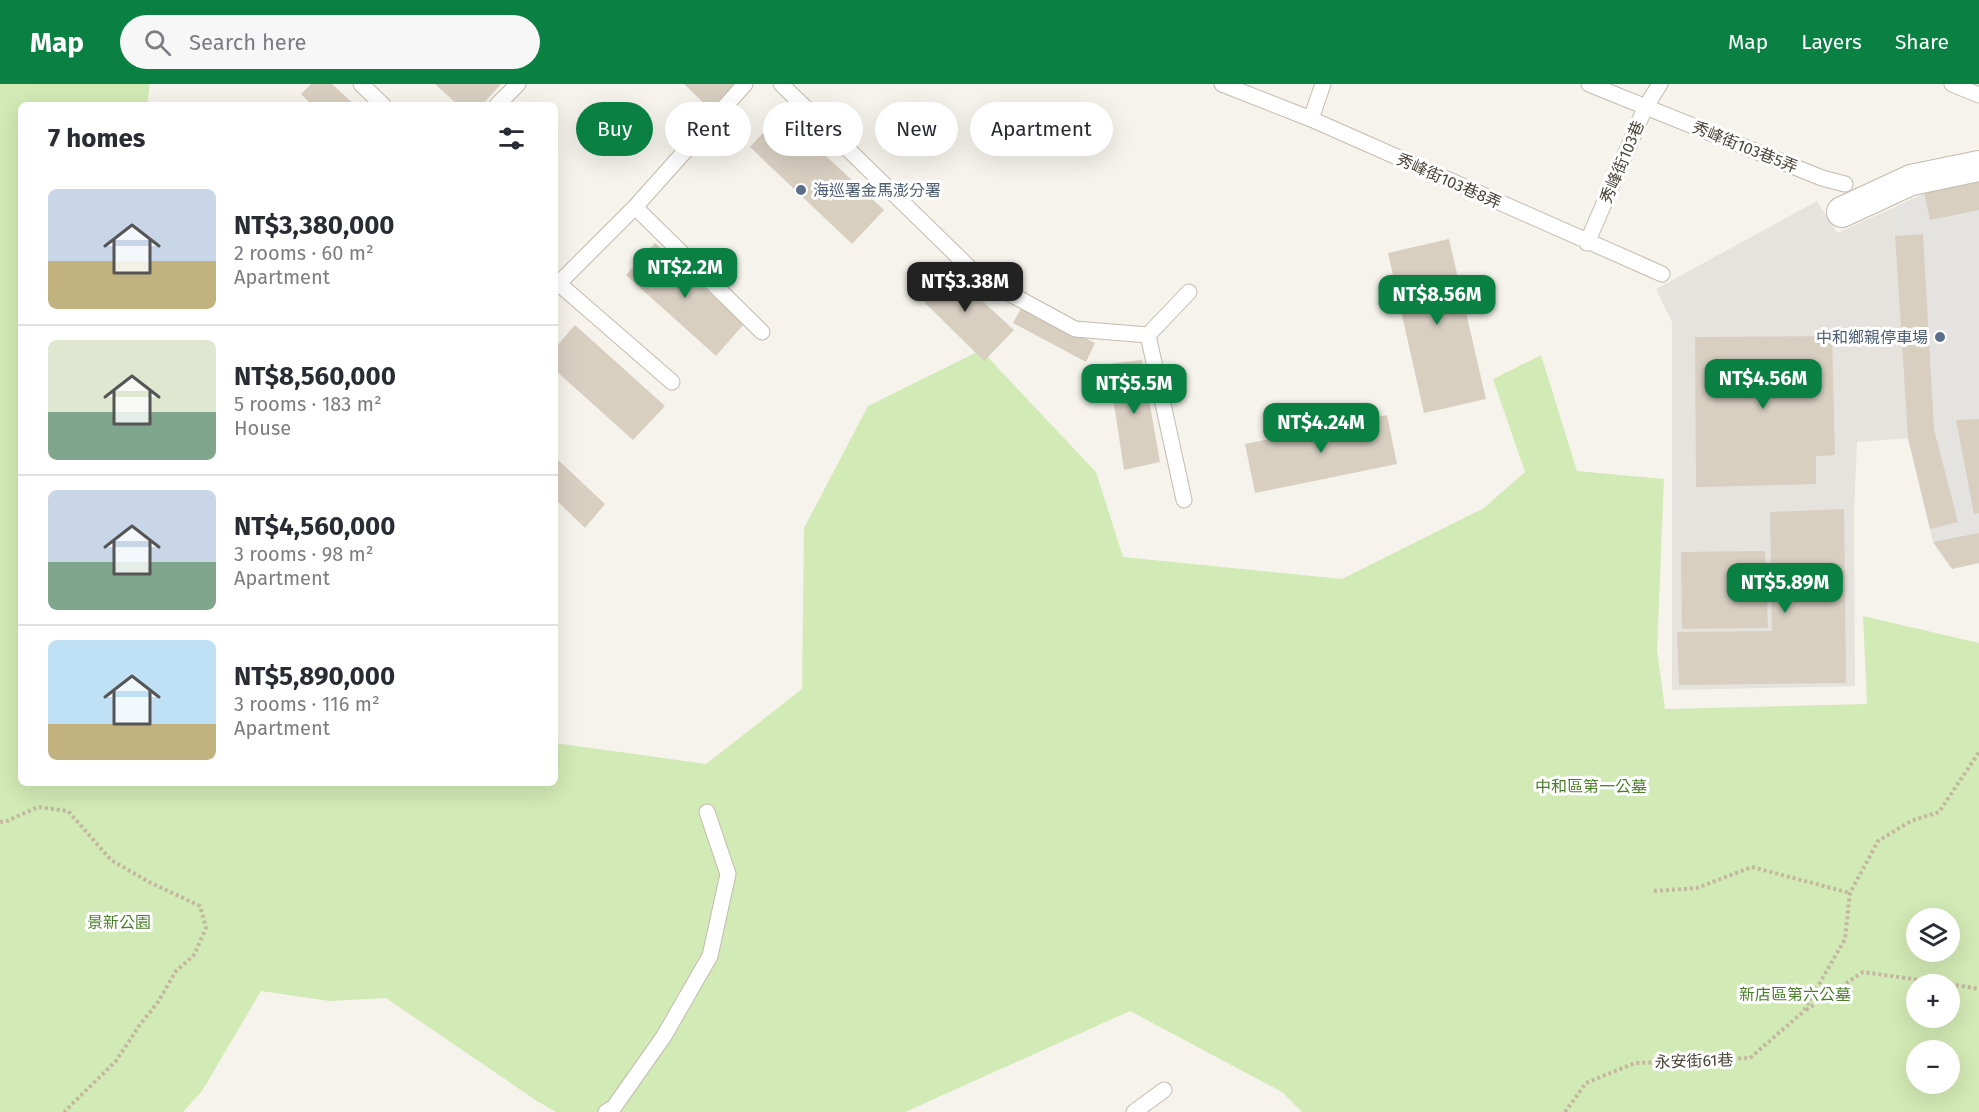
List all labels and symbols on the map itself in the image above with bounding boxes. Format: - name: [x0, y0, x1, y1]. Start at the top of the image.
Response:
- street label: 秀峰街103巷5弄: [1690, 117, 1800, 177]
- street label: 秀峰街103巷: [1596, 118, 1648, 206]
- street label: 秀峰街103巷8弄: [1394, 149, 1504, 213]
- place label: 海巡署金馬澎分署: [813, 181, 941, 200]
- marker: 海巡署金馬澎分署: [794, 183, 808, 197]
- pin: NT$2.2M: [630, 248, 740, 299]
- pin: NT$3.38M: [903, 262, 1027, 313]
- pin: NT$8.56M: [1375, 275, 1499, 326]
- place label: 中和鄉親停車場: [1816, 328, 1928, 347]
- marker: 中和鄉親停車場: [1933, 330, 1947, 344]
- pin: NT$4.56M: [1701, 359, 1825, 410]
- pin: NT$5.5M: [1079, 364, 1189, 415]
- pin: NT$4.24M: [1259, 403, 1383, 454]
- pin: NT$5.89M: [1723, 563, 1847, 614]
- park label: 中和區第一公墓: [1535, 777, 1647, 796]
- park label: 景新公園: [87, 913, 151, 932]
- park label: 新店區第六公墓: [1739, 985, 1851, 1004]
- street label: 永安街61巷: [1654, 1050, 1734, 1072]

